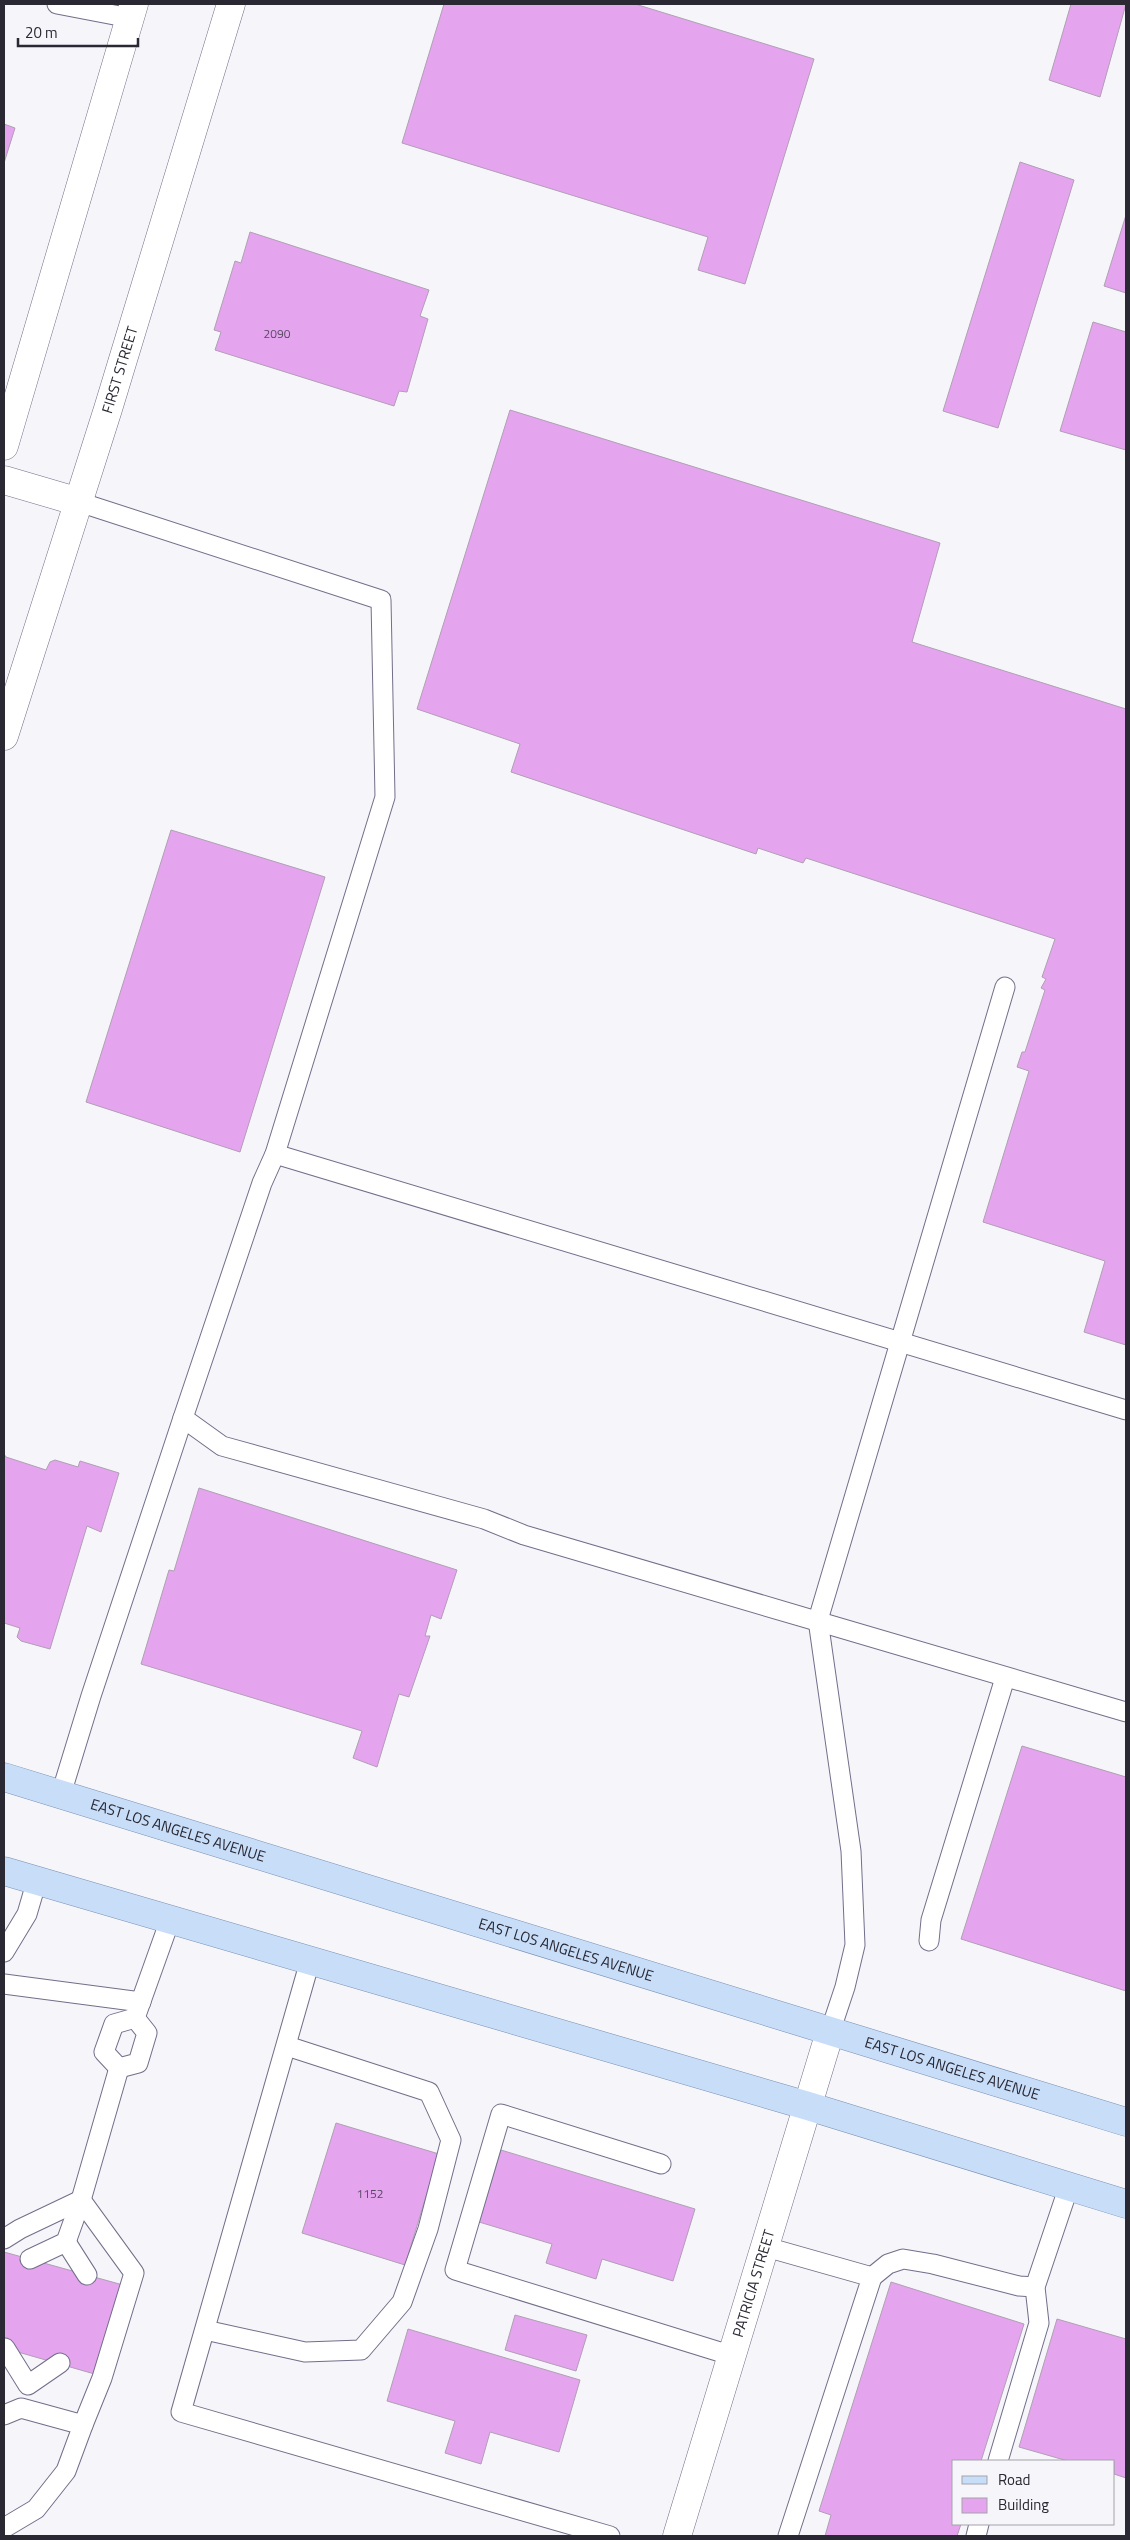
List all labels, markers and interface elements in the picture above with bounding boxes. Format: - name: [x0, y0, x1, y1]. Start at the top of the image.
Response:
- scale bar: [18, 15, 138, 47]
- text: 20 m: [25, 21, 58, 44]
- street label: FIRST STREET: [95, 323, 144, 416]
- house number: 2090: [264, 324, 291, 343]
- street label: EAST LOS ANGELES AVENUE: [88, 1792, 268, 1868]
- street label: EAST LOS ANGELES AVENUE: [476, 1912, 657, 1987]
- street label: EAST LOS ANGELES AVENUE: [862, 2030, 1043, 2106]
- house number: 1152: [357, 2184, 383, 2203]
- street label: PATRICIA STREET: [726, 2226, 780, 2340]
- legend: [952, 2460, 1115, 2525]
- text: Road: [998, 2468, 1030, 2491]
- text: Building: [998, 2493, 1049, 2516]

